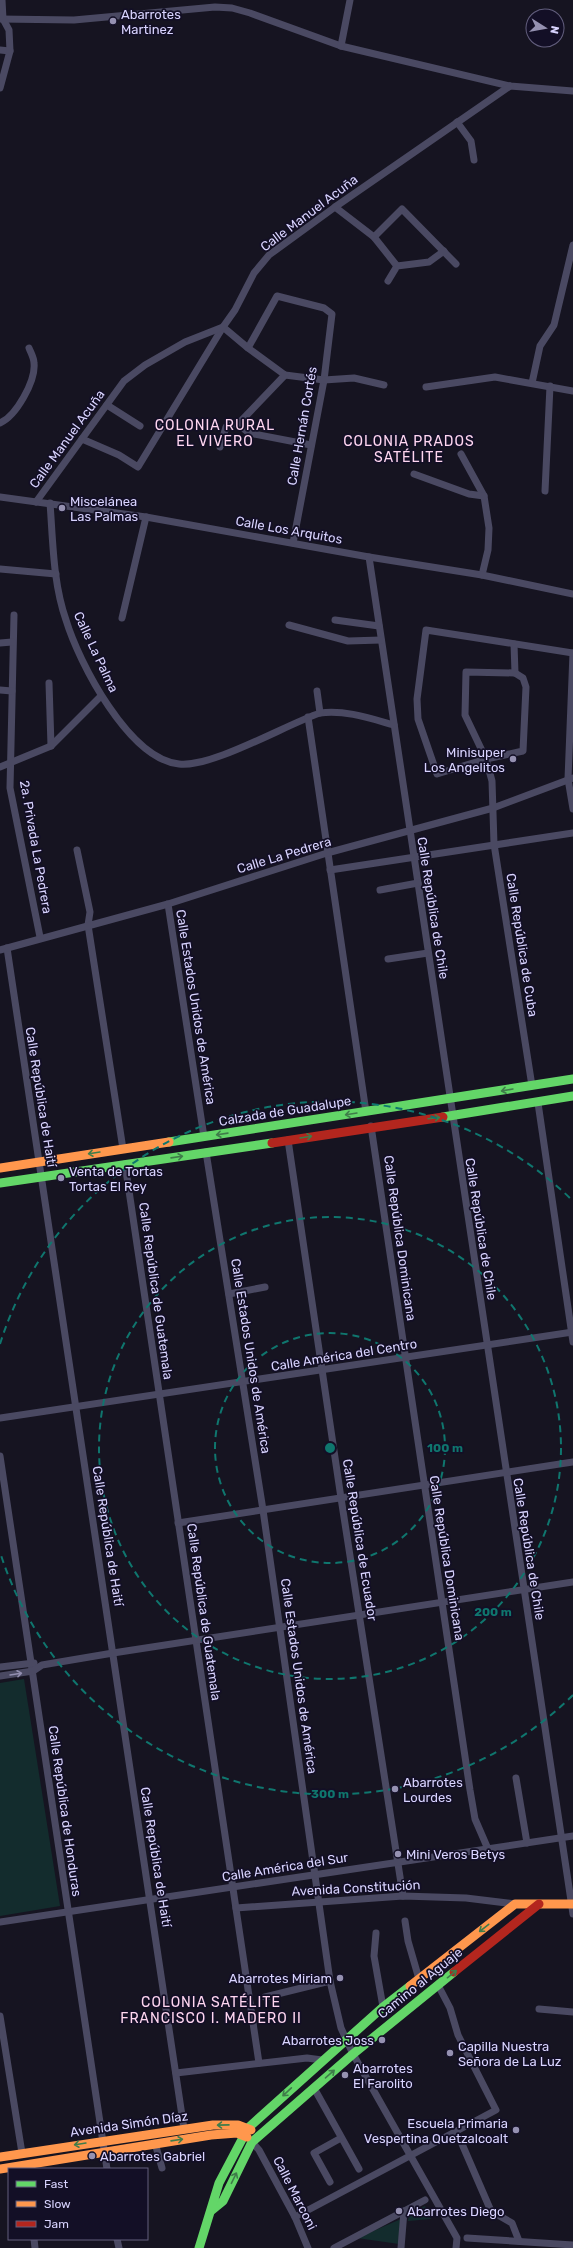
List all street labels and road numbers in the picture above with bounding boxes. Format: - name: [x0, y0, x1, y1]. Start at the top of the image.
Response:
- street label: Calle Manuel Acuña: [257, 172, 361, 254]
- street label: Calle Hernán Cortés: [284, 365, 320, 487]
- street label: Calle Manuel Acuña: [26, 387, 108, 491]
- street label: Calle Los Arquitos: [234, 513, 344, 547]
- street label: Calle La Palma: [71, 609, 121, 695]
- street label: 2a. Privada La Pedrera: [17, 779, 55, 915]
- street label: Calle La Pedrera: [235, 834, 333, 876]
- street label: Calle República de Chile: [414, 836, 452, 980]
- street label: Calle República de Cuba: [503, 872, 541, 1018]
- street label: Calle Estados Unidos de América: [173, 908, 219, 1106]
- street label: Calle República de Haití: [23, 1026, 60, 1169]
- street label: Calzada de Guadalupe: [218, 1093, 352, 1129]
- street label: Calle República Dominicana: [381, 1154, 419, 1322]
- street label: Calle República de Chile: [462, 1157, 500, 1301]
- street label: Calle República de Guatemala: [136, 1201, 176, 1381]
- street label: Calle Estados Unidos de América: [228, 1257, 274, 1455]
- street label: Calle América del Centro: [270, 1336, 418, 1374]
- street label: Calle República de Ecuador: [340, 1458, 380, 1622]
- street label: Calle República de Haití: [90, 1465, 127, 1608]
- street label: Calle República Dominicana: [427, 1474, 467, 1642]
- street label: Calle República de Chile: [510, 1477, 548, 1621]
- street label: Calle República de Guatemala: [184, 1522, 224, 1702]
- street label: Calle Estados Unidos de América: [278, 1577, 320, 1775]
- street label: Calle República de Honduras: [46, 1725, 84, 1898]
- street label: Calle República de Haití: [138, 1786, 175, 1929]
- street label: Calle América del Sur: [221, 1850, 349, 1884]
- street label: Avenida Constitución: [291, 1877, 421, 1899]
- street label: Camino al Aguaje: [375, 1944, 466, 2022]
- street label: Avenida Simón Díaz: [69, 2108, 189, 2140]
- street label: Calle Marconi: [270, 2154, 320, 2232]

